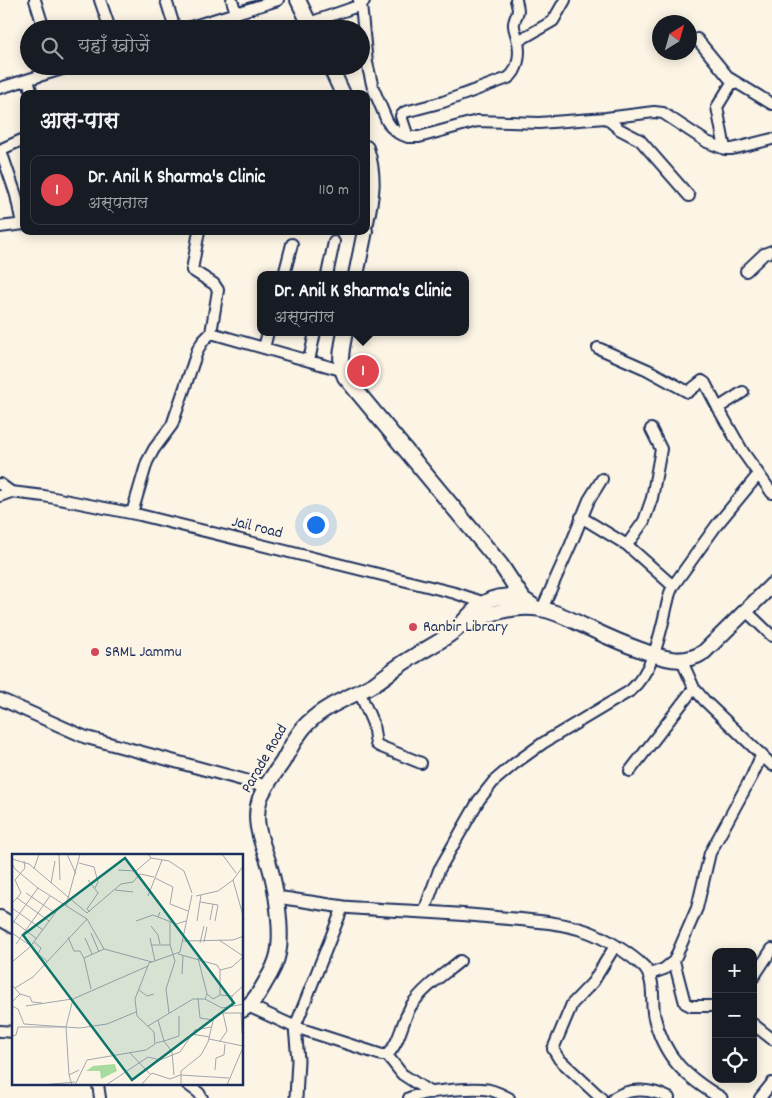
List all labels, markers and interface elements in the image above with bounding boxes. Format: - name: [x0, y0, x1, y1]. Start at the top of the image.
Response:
- north arrow: [652, 15, 697, 60]
- search box: [20, 20, 370, 75]
- icon: search: [38, 34, 66, 62]
- text: यहाँ खोजें: [78, 34, 150, 61]
- text: आस-पास: [40, 108, 119, 138]
- text: Dr. Anil K Sharma's Clinic: [88, 165, 265, 192]
- text: 1: [55, 179, 59, 202]
- text: 110 m: [319, 179, 349, 202]
- text: अस्पताल: [88, 192, 148, 215]
- popup: [257, 271, 469, 336]
- text: Dr. Anil K Sharma's Clinic: [274, 279, 452, 306]
- text: अस्पताल: [274, 306, 334, 329]
- pin: 1: [347, 352, 379, 390]
- street label: Jail road: [229, 511, 285, 545]
- your location: [303, 512, 329, 538]
- place label: Ranbir Library: [423, 616, 508, 639]
- marker: Ranbir Library: [407, 621, 419, 633]
- place label: SRML Jammu: [105, 641, 182, 664]
- marker: SRML Jammu: [89, 646, 101, 658]
- street label: Parade Road: [236, 720, 294, 798]
- inset map: [12, 854, 244, 1086]
- map controls: [712, 948, 757, 1083]
- button: +: [712, 948, 757, 993]
- button: −: [712, 993, 757, 1038]
- button: locate: [712, 1038, 757, 1083]

